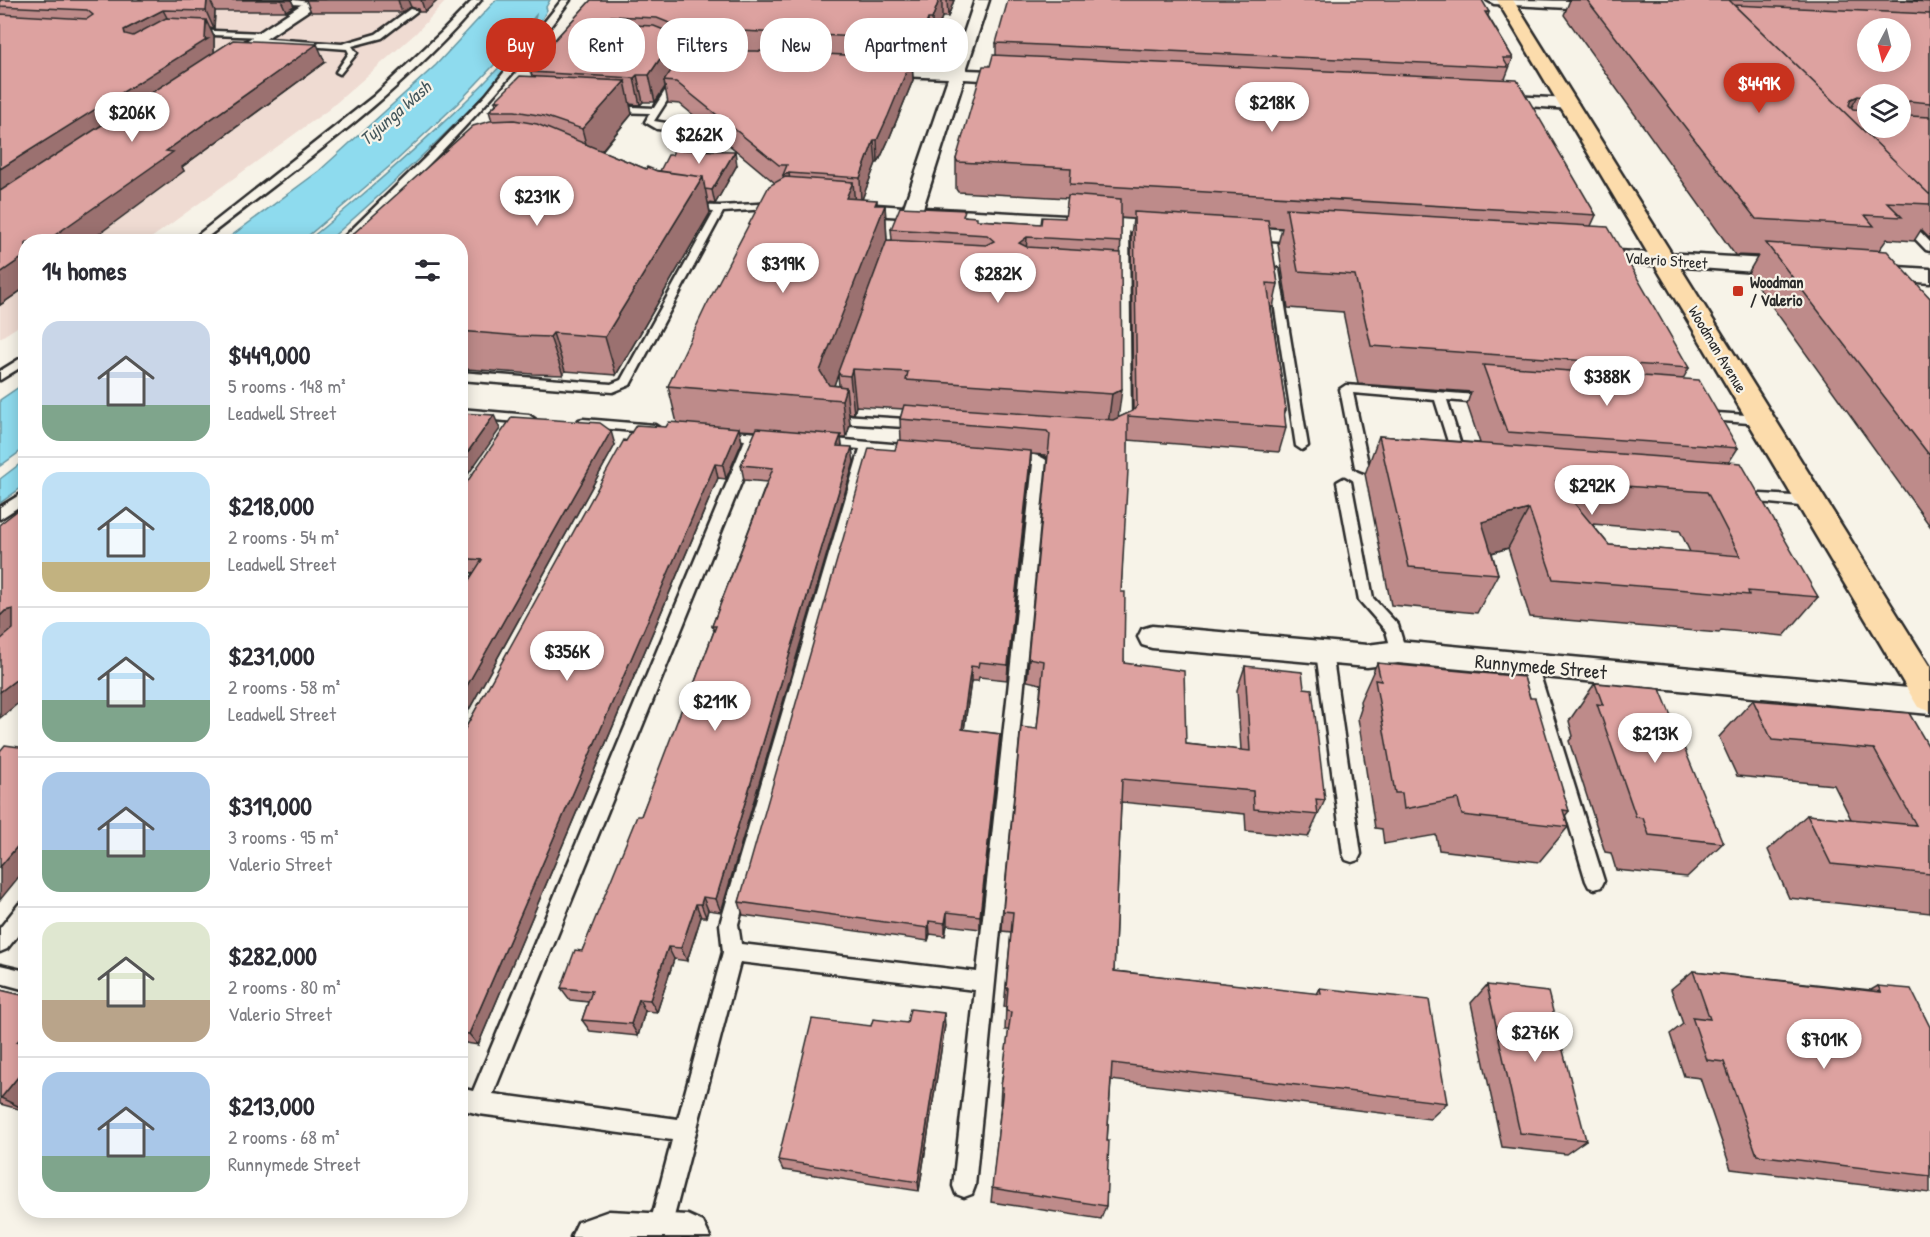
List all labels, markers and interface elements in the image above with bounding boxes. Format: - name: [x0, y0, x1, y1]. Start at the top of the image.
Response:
- chip: Buy: [486, 18, 556, 72]
- chip: Rent: [568, 18, 645, 72]
- chip: Filters: [657, 18, 748, 72]
- chip: New: [760, 18, 832, 72]
- chip: Apartment: [844, 18, 968, 72]
- north arrow: [1857, 18, 1911, 72]
- map controls: [1857, 18, 1911, 138]
- pin: $449K: [1717, 63, 1801, 114]
- text: $449K: [1738, 69, 1780, 96]
- water label: Tujunga Wash: [354, 74, 437, 151]
- pin: $218K: [1230, 82, 1314, 133]
- button: layers: [1857, 84, 1911, 138]
- text: $218K: [1249, 88, 1295, 115]
- pin: $206K: [90, 92, 174, 143]
- text: $206K: [109, 98, 155, 125]
- pin: $262K: [657, 114, 741, 165]
- text: $262K: [675, 120, 723, 147]
- pin: $231K: [495, 176, 579, 227]
- text: $231K: [514, 182, 560, 209]
- pin: $319K: [741, 243, 825, 294]
- street label: Valerio Street: [1624, 246, 1709, 274]
- text: $319K: [761, 249, 805, 276]
- text: 14 homes: [42, 253, 127, 288]
- pin: $282K: [956, 253, 1040, 304]
- icon: filters: [411, 254, 444, 287]
- text: $282K: [974, 259, 1022, 286]
- place label: Woodman / Valerio: [1750, 271, 1803, 311]
- marker: Woodman / Valerio: [1731, 284, 1745, 298]
- street label: Woodman Avenue: [1683, 301, 1753, 397]
- text: $449,000: [228, 337, 310, 372]
- icon: home: [90, 345, 162, 417]
- pin: $388K: [1565, 356, 1649, 407]
- text: $388K: [1584, 362, 1630, 389]
- text: 5 rooms · 148 m²: [228, 372, 346, 399]
- text: Leadwell Street: [228, 399, 336, 426]
- pin: $292K: [1550, 465, 1634, 516]
- text: $292K: [1569, 471, 1615, 498]
- text: $218,000: [228, 488, 314, 523]
- icon: home: [90, 496, 162, 568]
- text: 2 rooms · 54 m²: [228, 523, 339, 550]
- text: Leadwell Street: [228, 550, 336, 577]
- pin: $356K: [525, 631, 609, 682]
- text: $356K: [544, 637, 590, 664]
- text: $231,000: [228, 638, 315, 673]
- icon: home: [90, 646, 162, 718]
- street label: Runnymede Street: [1474, 647, 1609, 685]
- text: 2 rooms · 58 m²: [228, 673, 340, 700]
- pin: $211K: [673, 681, 757, 732]
- text: $211K: [693, 687, 737, 714]
- text: Leadwell Street: [228, 700, 336, 727]
- pin: $213K: [1613, 713, 1697, 764]
- text: $213K: [1632, 719, 1678, 746]
- text: $319,000: [228, 788, 312, 823]
- icon: home: [90, 796, 162, 868]
- text: 3 rooms · 95 m²: [228, 823, 338, 850]
- text: Valerio Street: [228, 850, 332, 877]
- text: $282,000: [228, 938, 317, 973]
- icon: home: [90, 946, 162, 1018]
- text: 2 rooms · 80 m²: [228, 973, 341, 1000]
- text: Valerio Street: [228, 1000, 332, 1027]
- pin: $276K: [1493, 1012, 1577, 1063]
- text: $276K: [1511, 1018, 1559, 1045]
- pin: $701K: [1782, 1019, 1866, 1070]
- text: $701K: [1801, 1025, 1847, 1052]
- text: $213,000: [228, 1088, 315, 1123]
- icon: home: [90, 1096, 162, 1168]
- text: 2 rooms · 68 m²: [228, 1123, 340, 1150]
- text: Runnymede Street: [228, 1150, 360, 1177]

